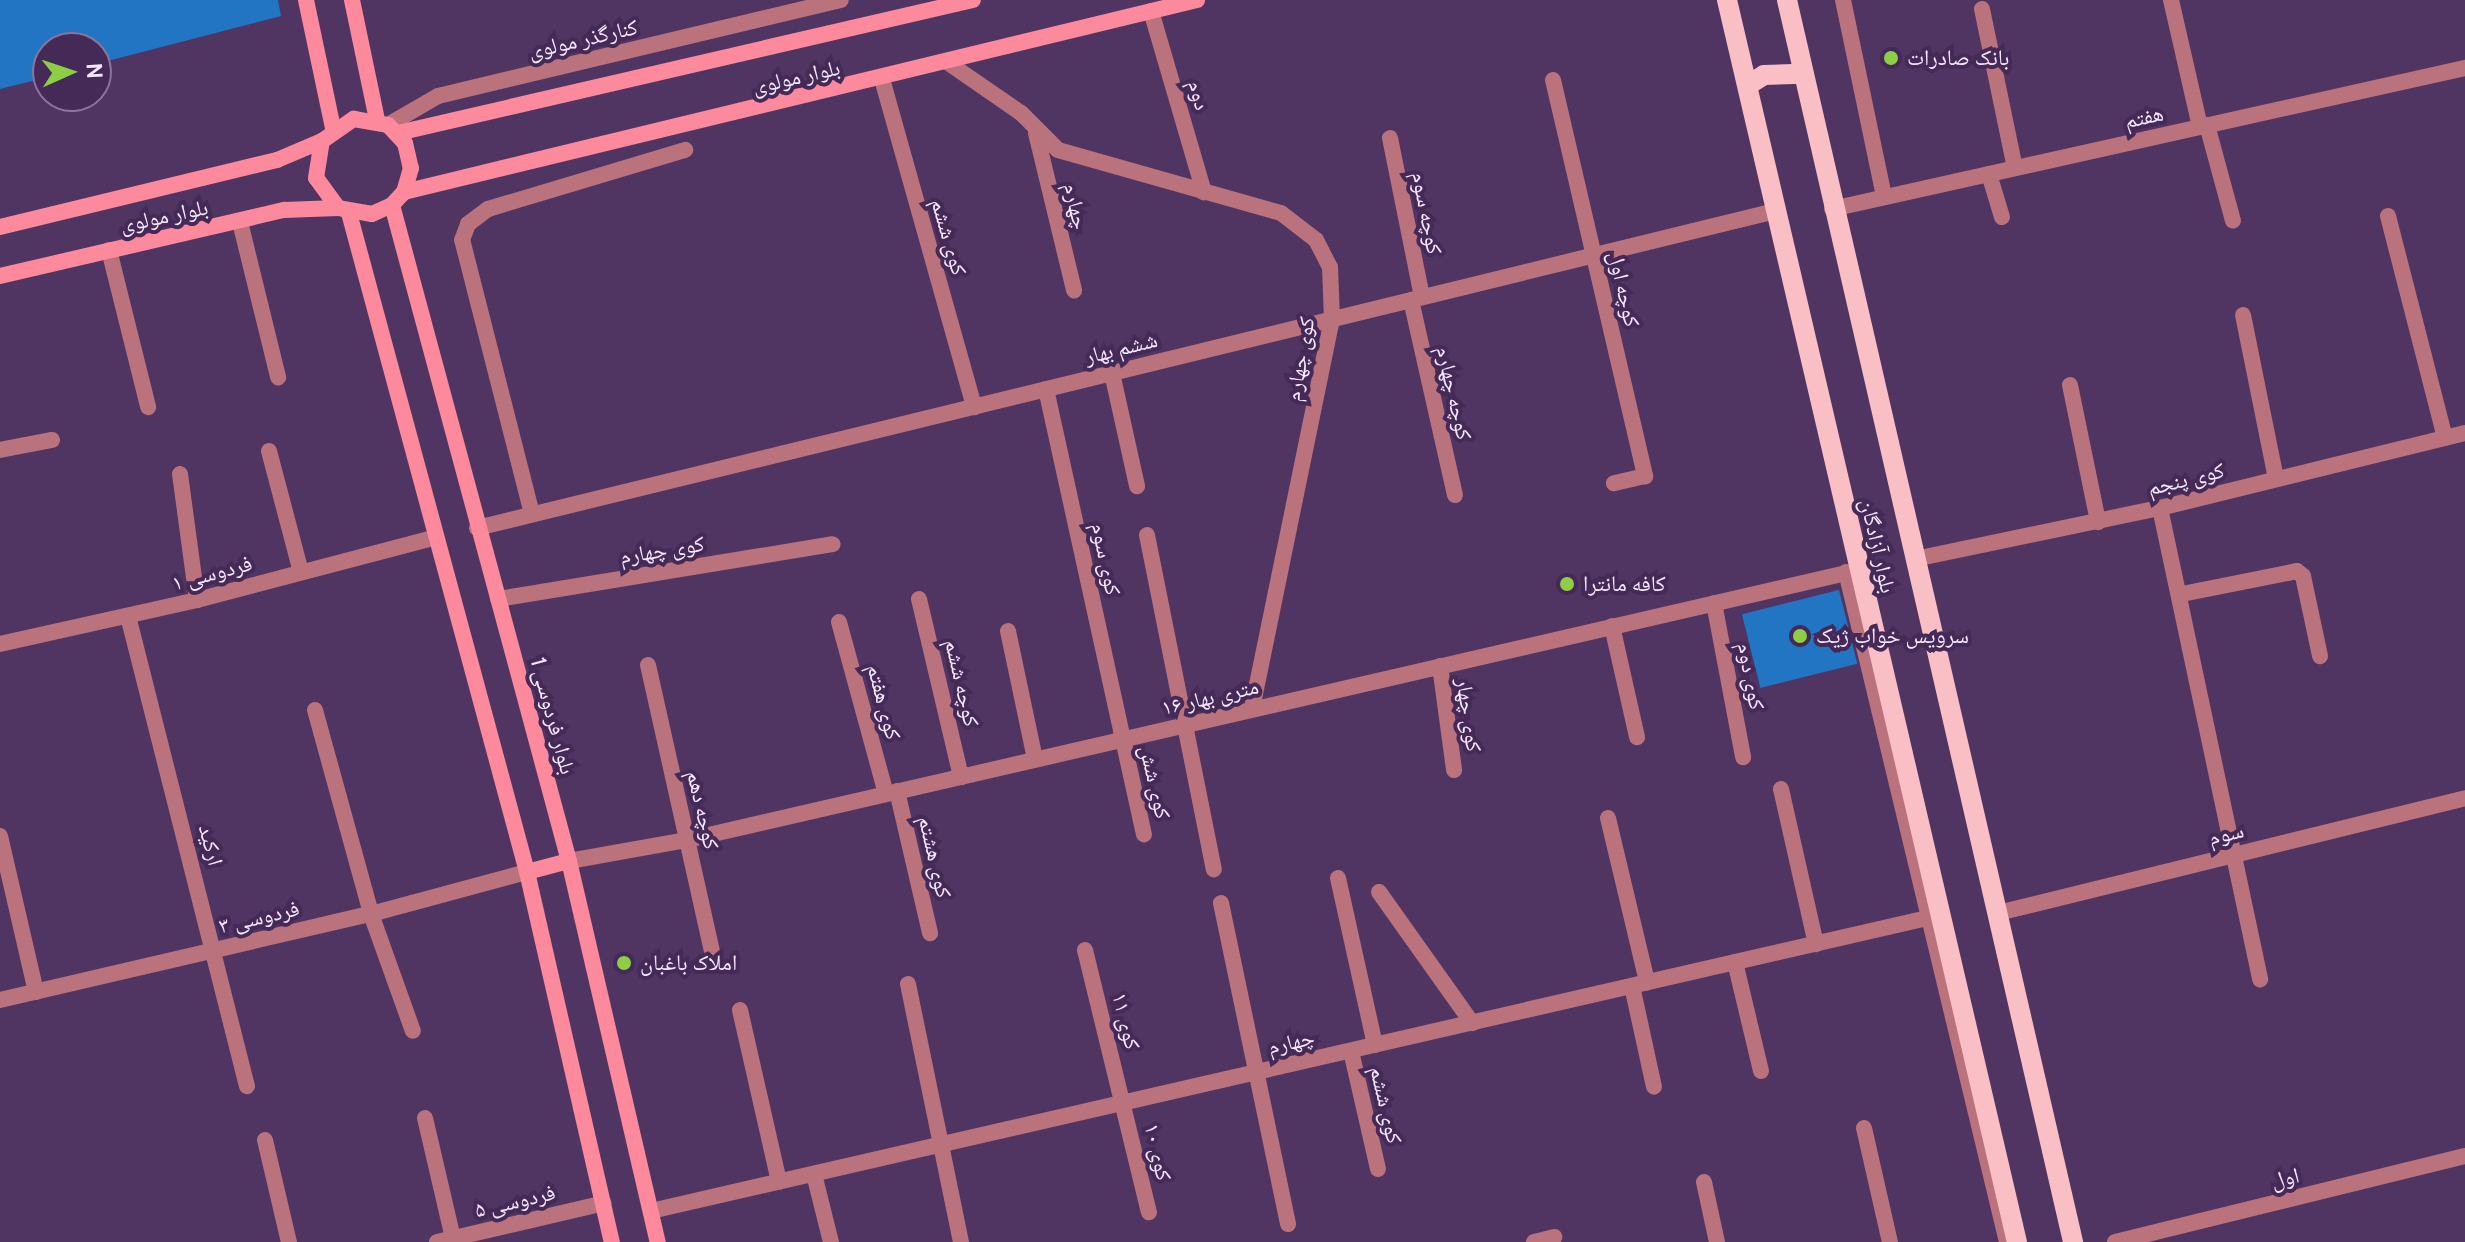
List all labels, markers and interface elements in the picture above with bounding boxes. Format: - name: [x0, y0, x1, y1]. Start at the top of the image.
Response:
- street label: کنارگذر مولوی: [526, 14, 640, 64]
- north arrow: [32, 32, 112, 112]
- place label: بانک صادرات: [1907, 45, 2009, 71]
- marker: بانک صادرات: [1882, 49, 1900, 67]
- street label: بلوار مولوی: [750, 54, 842, 100]
- text: N: [81, 62, 108, 79]
- street label: دوم: [1182, 77, 1216, 113]
- street label: هفتم: [2122, 100, 2166, 134]
- street label: کوچه سوم: [1406, 169, 1448, 257]
- street label: چهارم: [1058, 180, 1094, 232]
- street label: بلوار مولوی: [118, 194, 210, 238]
- street label: کوی ششم: [925, 196, 973, 278]
- street label: کوچه اول: [1602, 249, 1646, 329]
- street label: کوی چهارم: [1280, 315, 1320, 403]
- street label: ششم بهار: [1082, 326, 1160, 370]
- street label: کوچه چهارم: [1430, 344, 1478, 442]
- street label: کوی پنجم: [2145, 457, 2227, 501]
- street label: بلوار آزادگان: [1854, 496, 1902, 596]
- street label: کوی سوم: [1085, 520, 1127, 598]
- street label: کوی چهارم: [618, 530, 706, 570]
- street label: فردوسی ۱: [169, 550, 255, 596]
- place label: کافه مانترا: [1583, 571, 1666, 597]
- marker: کافه مانترا: [1558, 575, 1576, 593]
- place label: سرویس خواب ژیک: [1816, 623, 1969, 649]
- marker: سرویس خواب ژیک: [1791, 627, 1809, 645]
- street label: کوچه ششم: [939, 637, 985, 729]
- street label: کوی دوم: [1732, 640, 1770, 712]
- street label: بلوار فردوسی 1: [525, 655, 581, 777]
- street label: کوی هفتم: [861, 661, 907, 743]
- street label: ۱۶ متری بهار: [1159, 673, 1261, 721]
- street label: کوی چهار: [1451, 676, 1487, 754]
- street label: کوی شش: [1134, 743, 1176, 821]
- street label: کوچه دهم: [681, 768, 725, 852]
- street label: کوی هشتم: [913, 813, 957, 901]
- street label: سوم: [2206, 817, 2246, 851]
- street label: ارکید: [193, 822, 229, 868]
- street label: فردوسی ۳: [216, 895, 302, 939]
- place label: املاک باغبان: [640, 950, 737, 976]
- marker: املاک باغبان: [615, 954, 633, 972]
- street label: کوی ۱۱: [1106, 990, 1146, 1052]
- street label: چهارم: [1265, 1024, 1317, 1060]
- street label: کوی ششم: [1364, 1064, 1408, 1146]
- street label: کوی ۱۰: [1139, 1121, 1177, 1183]
- street label: اول: [2268, 1162, 2302, 1194]
- street label: فردوسی ۵: [472, 1179, 558, 1223]

